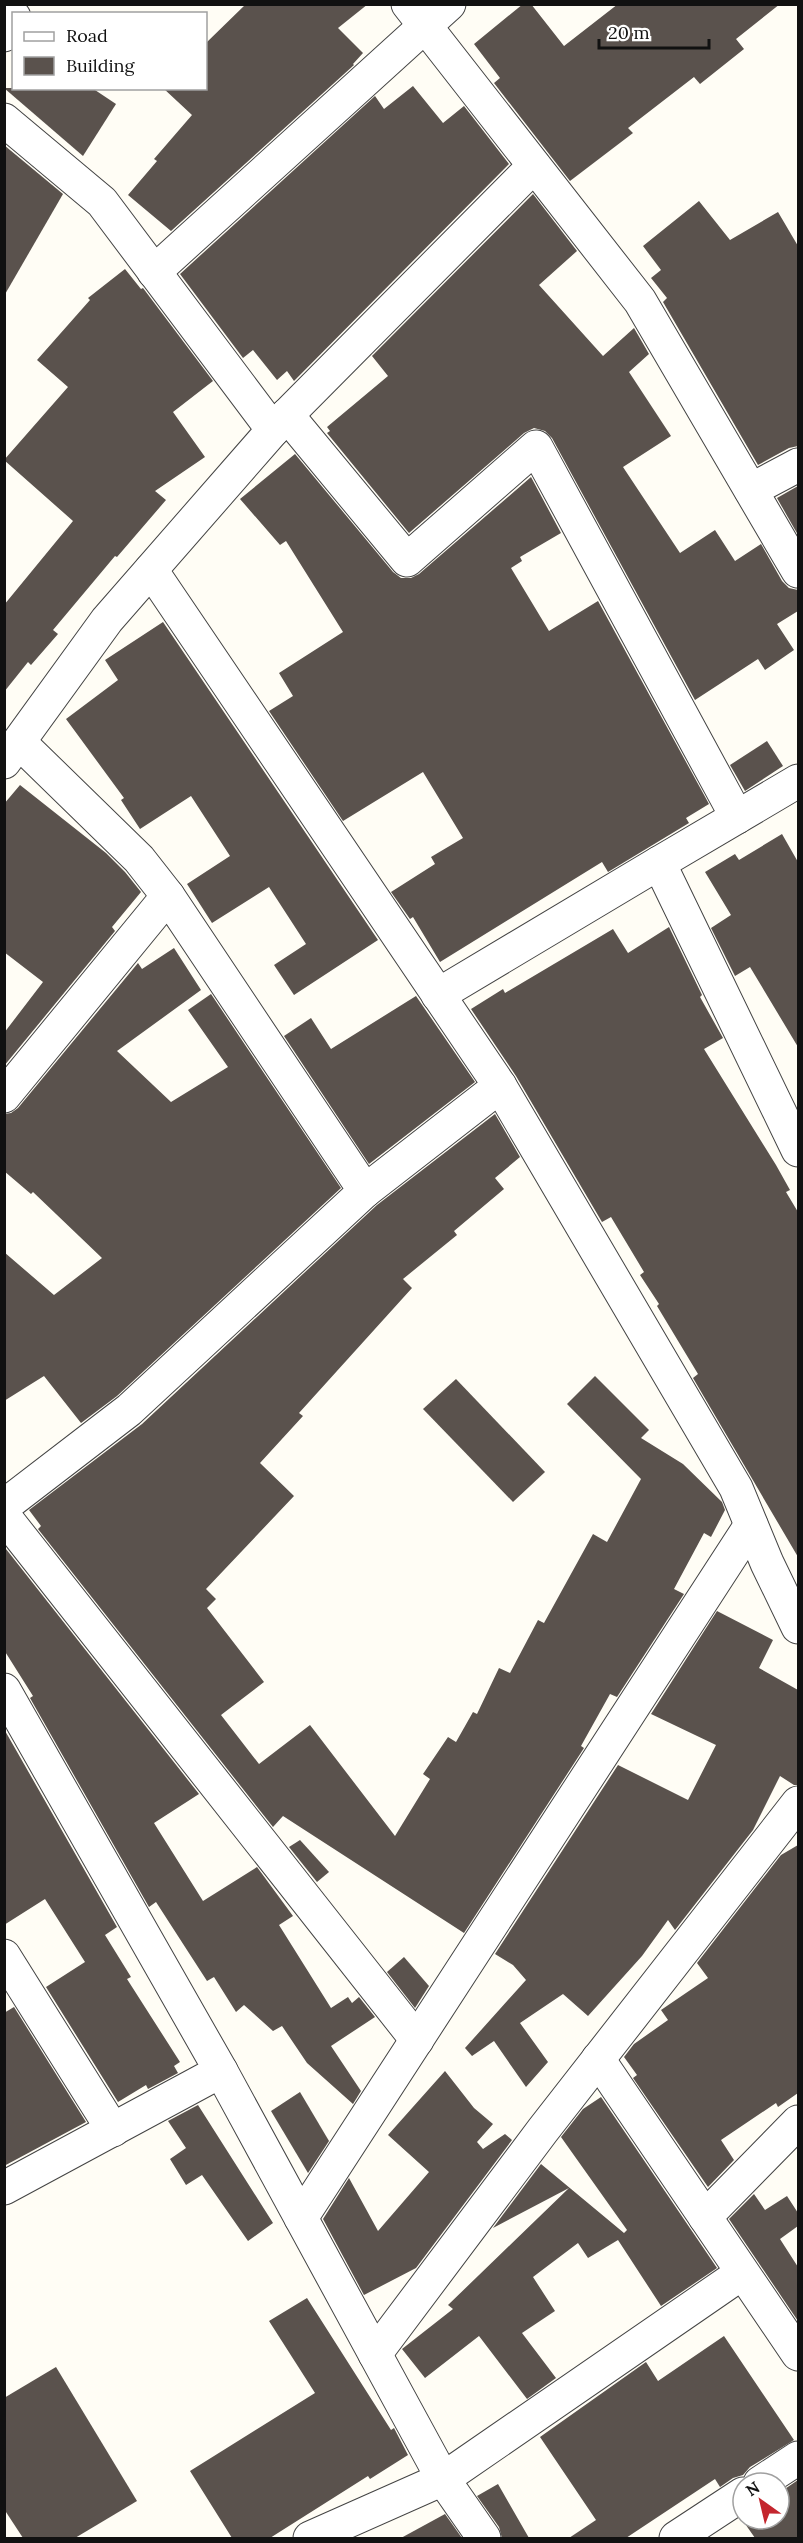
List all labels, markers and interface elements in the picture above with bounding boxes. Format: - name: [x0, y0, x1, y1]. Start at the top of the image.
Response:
- legend: [12, 12, 207, 90]
- scale bar: [599, 12, 708, 50]
- text: 20 m: [608, 21, 650, 44]
- text: Road: [66, 24, 108, 47]
- text: Building: [66, 54, 136, 77]
- north arrow: [731, 2471, 791, 2531]
- text: N: [742, 2477, 763, 2500]

